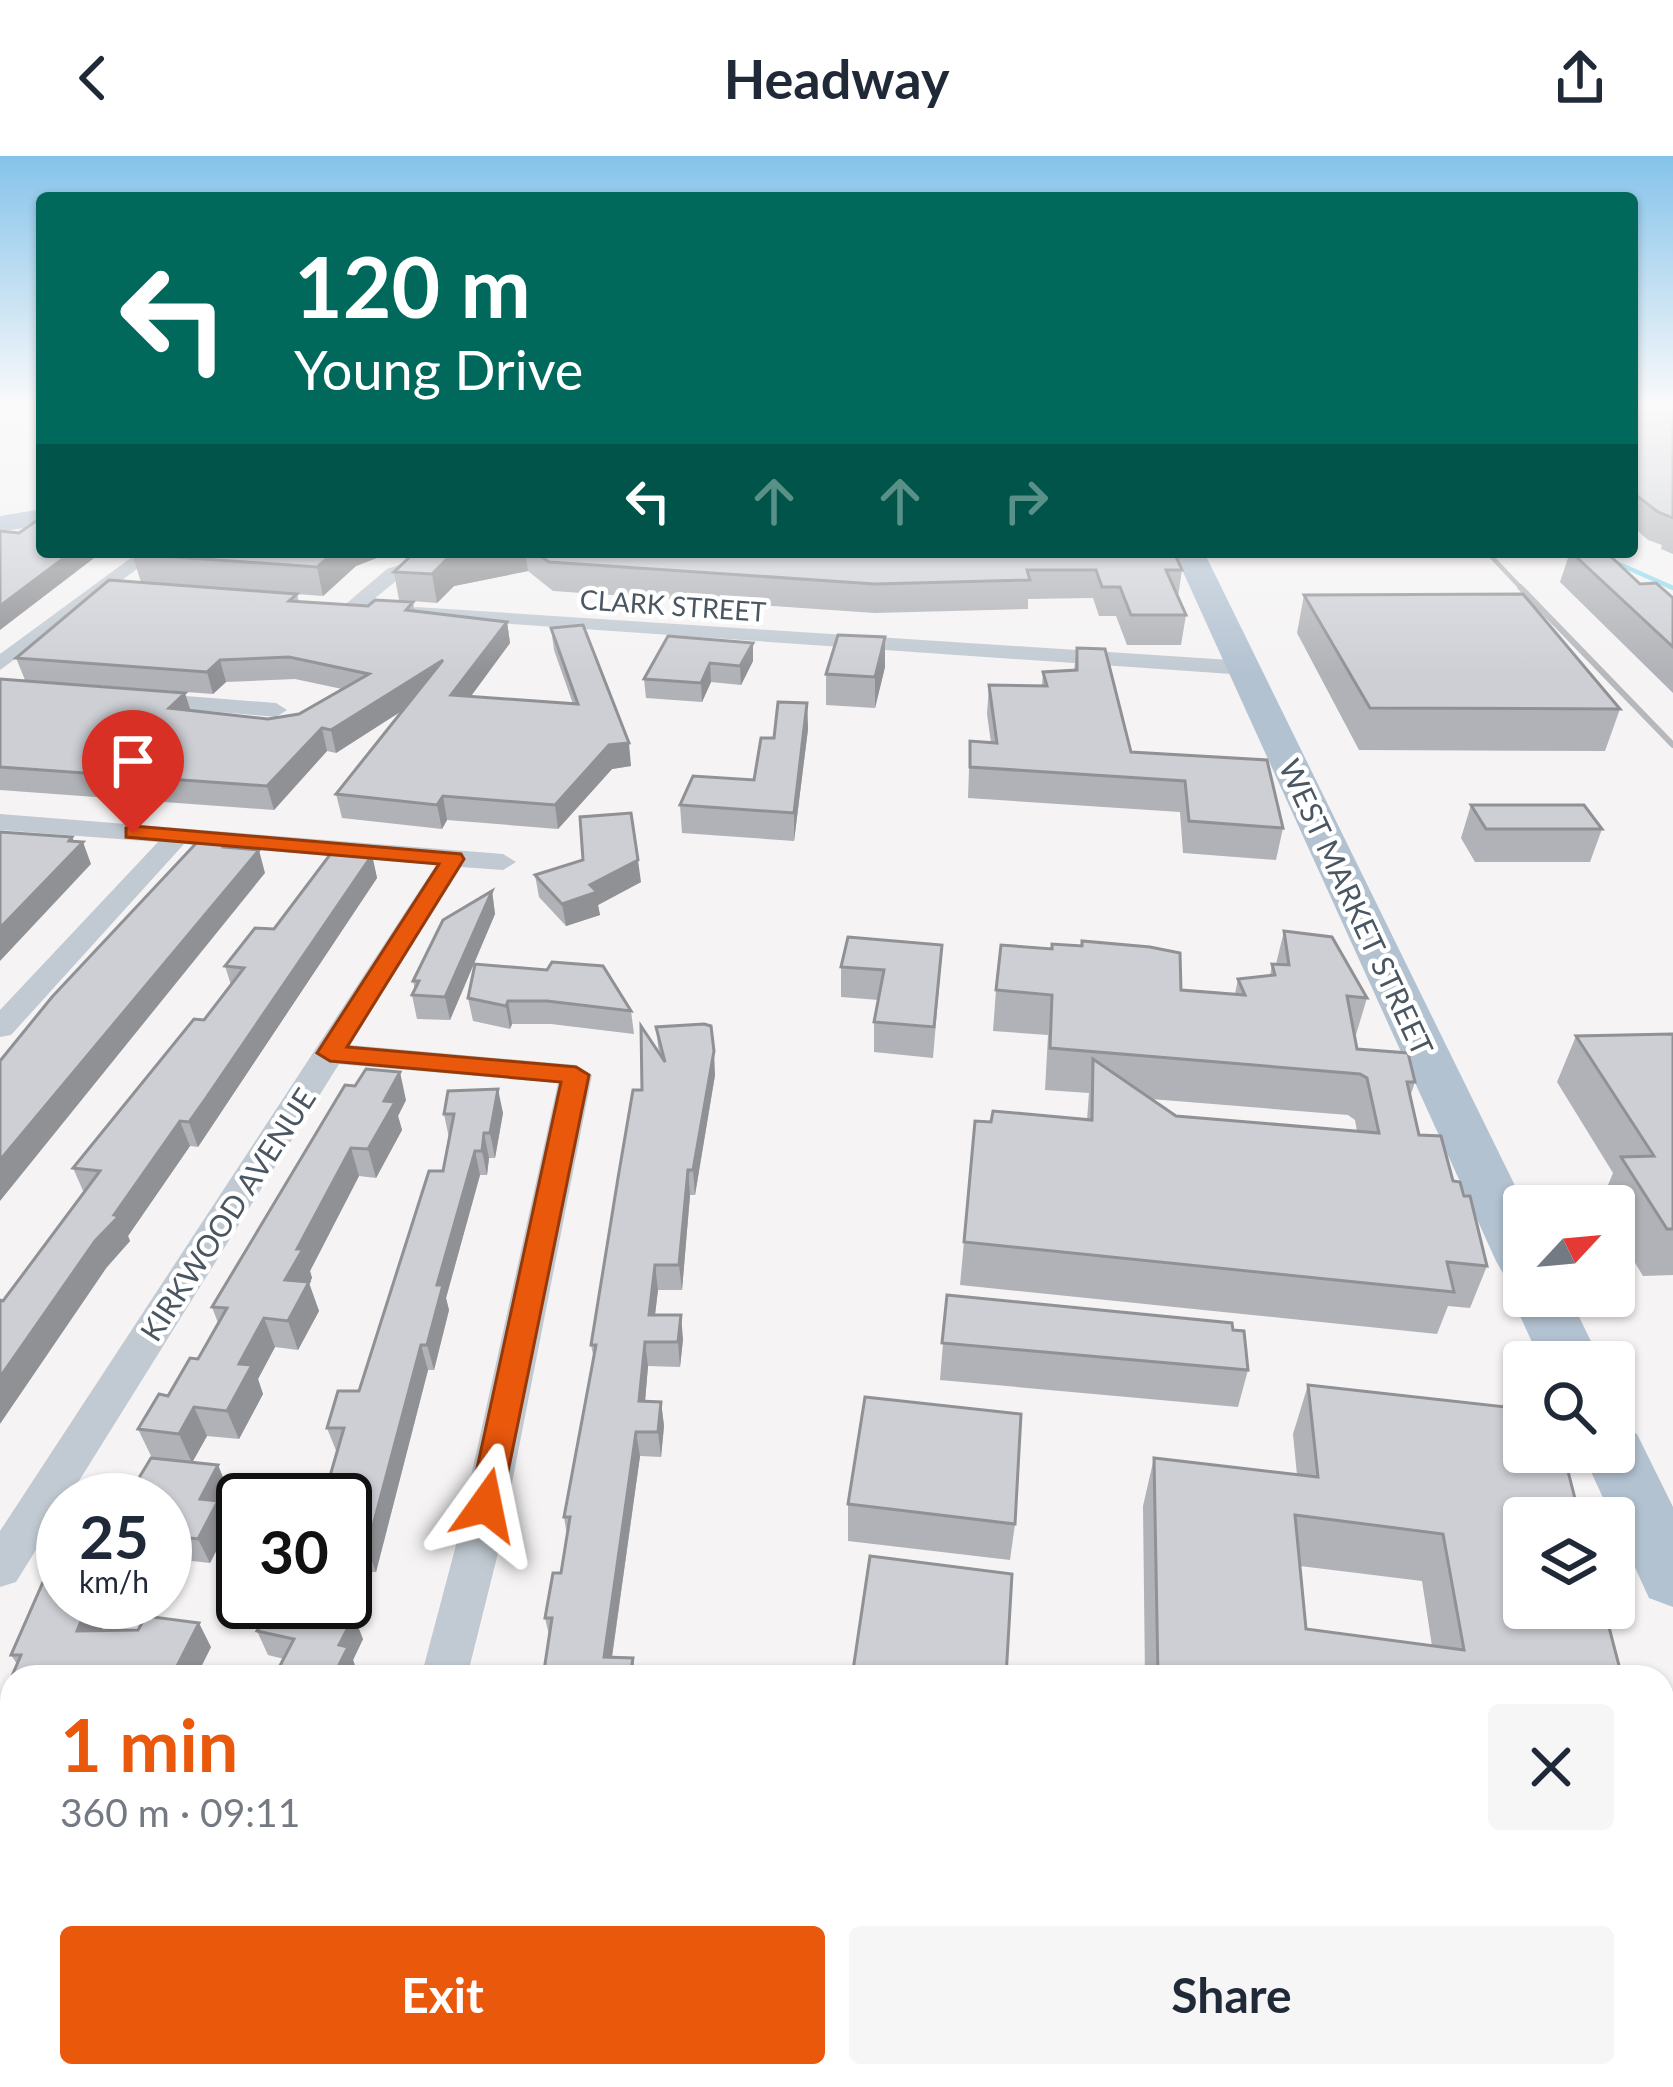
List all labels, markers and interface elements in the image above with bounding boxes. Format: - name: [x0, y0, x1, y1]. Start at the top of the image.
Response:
- icon: back: [60, 45, 126, 111]
- icon: share: [1547, 45, 1613, 111]
- text: Headway: [724, 46, 949, 111]
- text: 120 m: [294, 235, 531, 336]
- icon: left: [96, 240, 252, 396]
- text: Young Drive: [294, 337, 583, 402]
- icon: left: [615, 468, 681, 534]
- icon: ahead: [741, 468, 807, 534]
- icon: ahead: [867, 468, 933, 534]
- icon: right: [993, 468, 1059, 534]
- street label: CLARK STREET: [579, 582, 767, 628]
- pin: [82, 710, 184, 833]
- icon: arrive: [100, 728, 166, 794]
- street label: WEST MARKET STREET: [1272, 753, 1442, 1061]
- street label: KIRKWOOD AVENUE: [132, 1081, 322, 1347]
- north arrow: [1503, 1185, 1635, 1317]
- map controls: [1503, 1185, 1635, 1629]
- button: search: [1503, 1341, 1635, 1473]
- position arrow: [423, 1442, 549, 1568]
- speed limit sign: 30: [216, 1473, 372, 1629]
- button: layers: [1503, 1497, 1635, 1629]
- text: 25: [79, 1500, 149, 1572]
- text: km/h: [79, 1563, 149, 1599]
- text: 1 min: [60, 1701, 238, 1787]
- button: close: [1488, 1704, 1614, 1830]
- text: 360 m · 09:11: [60, 1789, 300, 1835]
- button: Exit: [60, 1926, 825, 2064]
- button: Share: [849, 1926, 1614, 2064]

